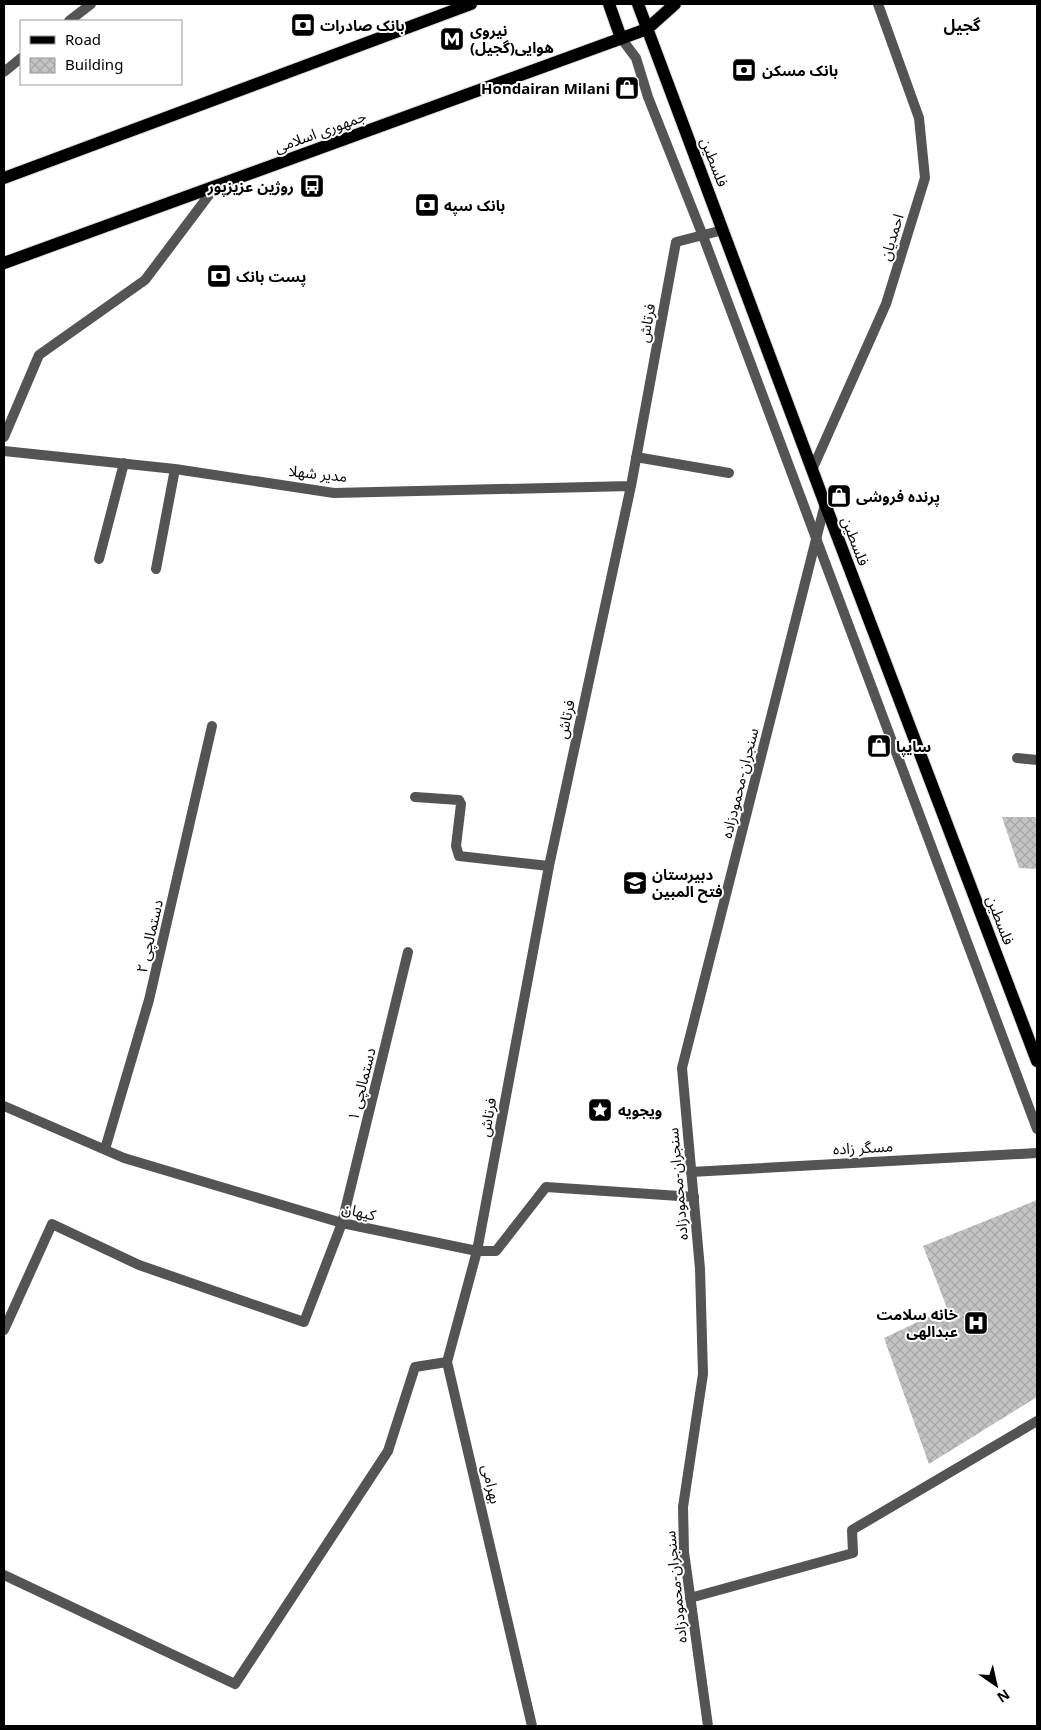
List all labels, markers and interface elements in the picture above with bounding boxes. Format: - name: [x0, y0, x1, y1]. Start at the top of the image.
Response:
- bank icon: بانک صادرات: [290, 12, 316, 38]
- district label: گجیل: [944, 14, 981, 36]
- place label: بانک صادرات: [320, 15, 405, 35]
- legend: [20, 20, 182, 85]
- place label: نیروی هوایی(گجیل): [470, 20, 554, 57]
- metro station icon: نیروی هوایی(گجیل): [439, 26, 465, 52]
- text: Road: [65, 29, 101, 49]
- text: Building: [65, 54, 123, 74]
- bank icon: بانک مسکن: [731, 57, 757, 83]
- place label: بانک مسکن: [762, 60, 838, 80]
- shop icon: Hondairan Milani: [614, 75, 640, 101]
- place label: Hondairan Milani: [481, 78, 610, 98]
- street label: جمهوری اسلامی: [271, 105, 369, 157]
- street label: فلسطین: [696, 135, 734, 190]
- bus stop icon: روژین عزیزپور: [299, 173, 325, 199]
- place label: روژین عزیزپور: [207, 176, 294, 197]
- bank icon: بانک سپه: [414, 192, 440, 218]
- place label: بانک سپه: [444, 195, 505, 216]
- street label: احمدیان: [874, 211, 908, 263]
- bank icon: پست بانک: [206, 263, 232, 289]
- place label: پست بانک: [236, 266, 306, 287]
- street label: فرتاش: [633, 302, 659, 344]
- street label: مدیر شهلا: [288, 460, 348, 486]
- shop icon: پرنده فروشی: [826, 483, 852, 509]
- place label: پرنده فروشی: [856, 486, 940, 507]
- street label: فلسطین: [837, 514, 875, 569]
- street label: فرتاش: [551, 697, 579, 740]
- street label: سنجران-محمودزاده: [716, 726, 762, 840]
- shop icon: سایپا: [866, 733, 892, 759]
- place label: سایپا: [896, 736, 931, 757]
- place label: دبیرستان فتح المبین: [652, 864, 723, 903]
- school or university icon: دبیرستان فتح المبین: [622, 870, 648, 896]
- street label: فلسطین: [982, 893, 1020, 948]
- street label: دستمالچی ۲: [131, 897, 168, 975]
- street label: دستمالچی ۱: [342, 1045, 381, 1123]
- street label: فرتاش: [473, 1096, 501, 1138]
- place icon: ویجویه: [587, 1097, 613, 1123]
- place label: ویجویه: [618, 1100, 662, 1120]
- street label: سنجران-محمودزاده: [662, 1127, 692, 1241]
- street label: مسگر زاده: [833, 1135, 893, 1159]
- street label: کیهان: [340, 1197, 379, 1225]
- place label: خانه سلامت عبدالهی: [876, 1304, 959, 1341]
- hospital icon: خانه سلامت عبدالهی: [963, 1310, 989, 1336]
- street label: بهرامی: [478, 1462, 506, 1506]
- street label: سنجران-محمودزاده: [659, 1530, 691, 1644]
- north arrow: [971, 1660, 1021, 1710]
- text: N: [994, 1685, 1014, 1707]

